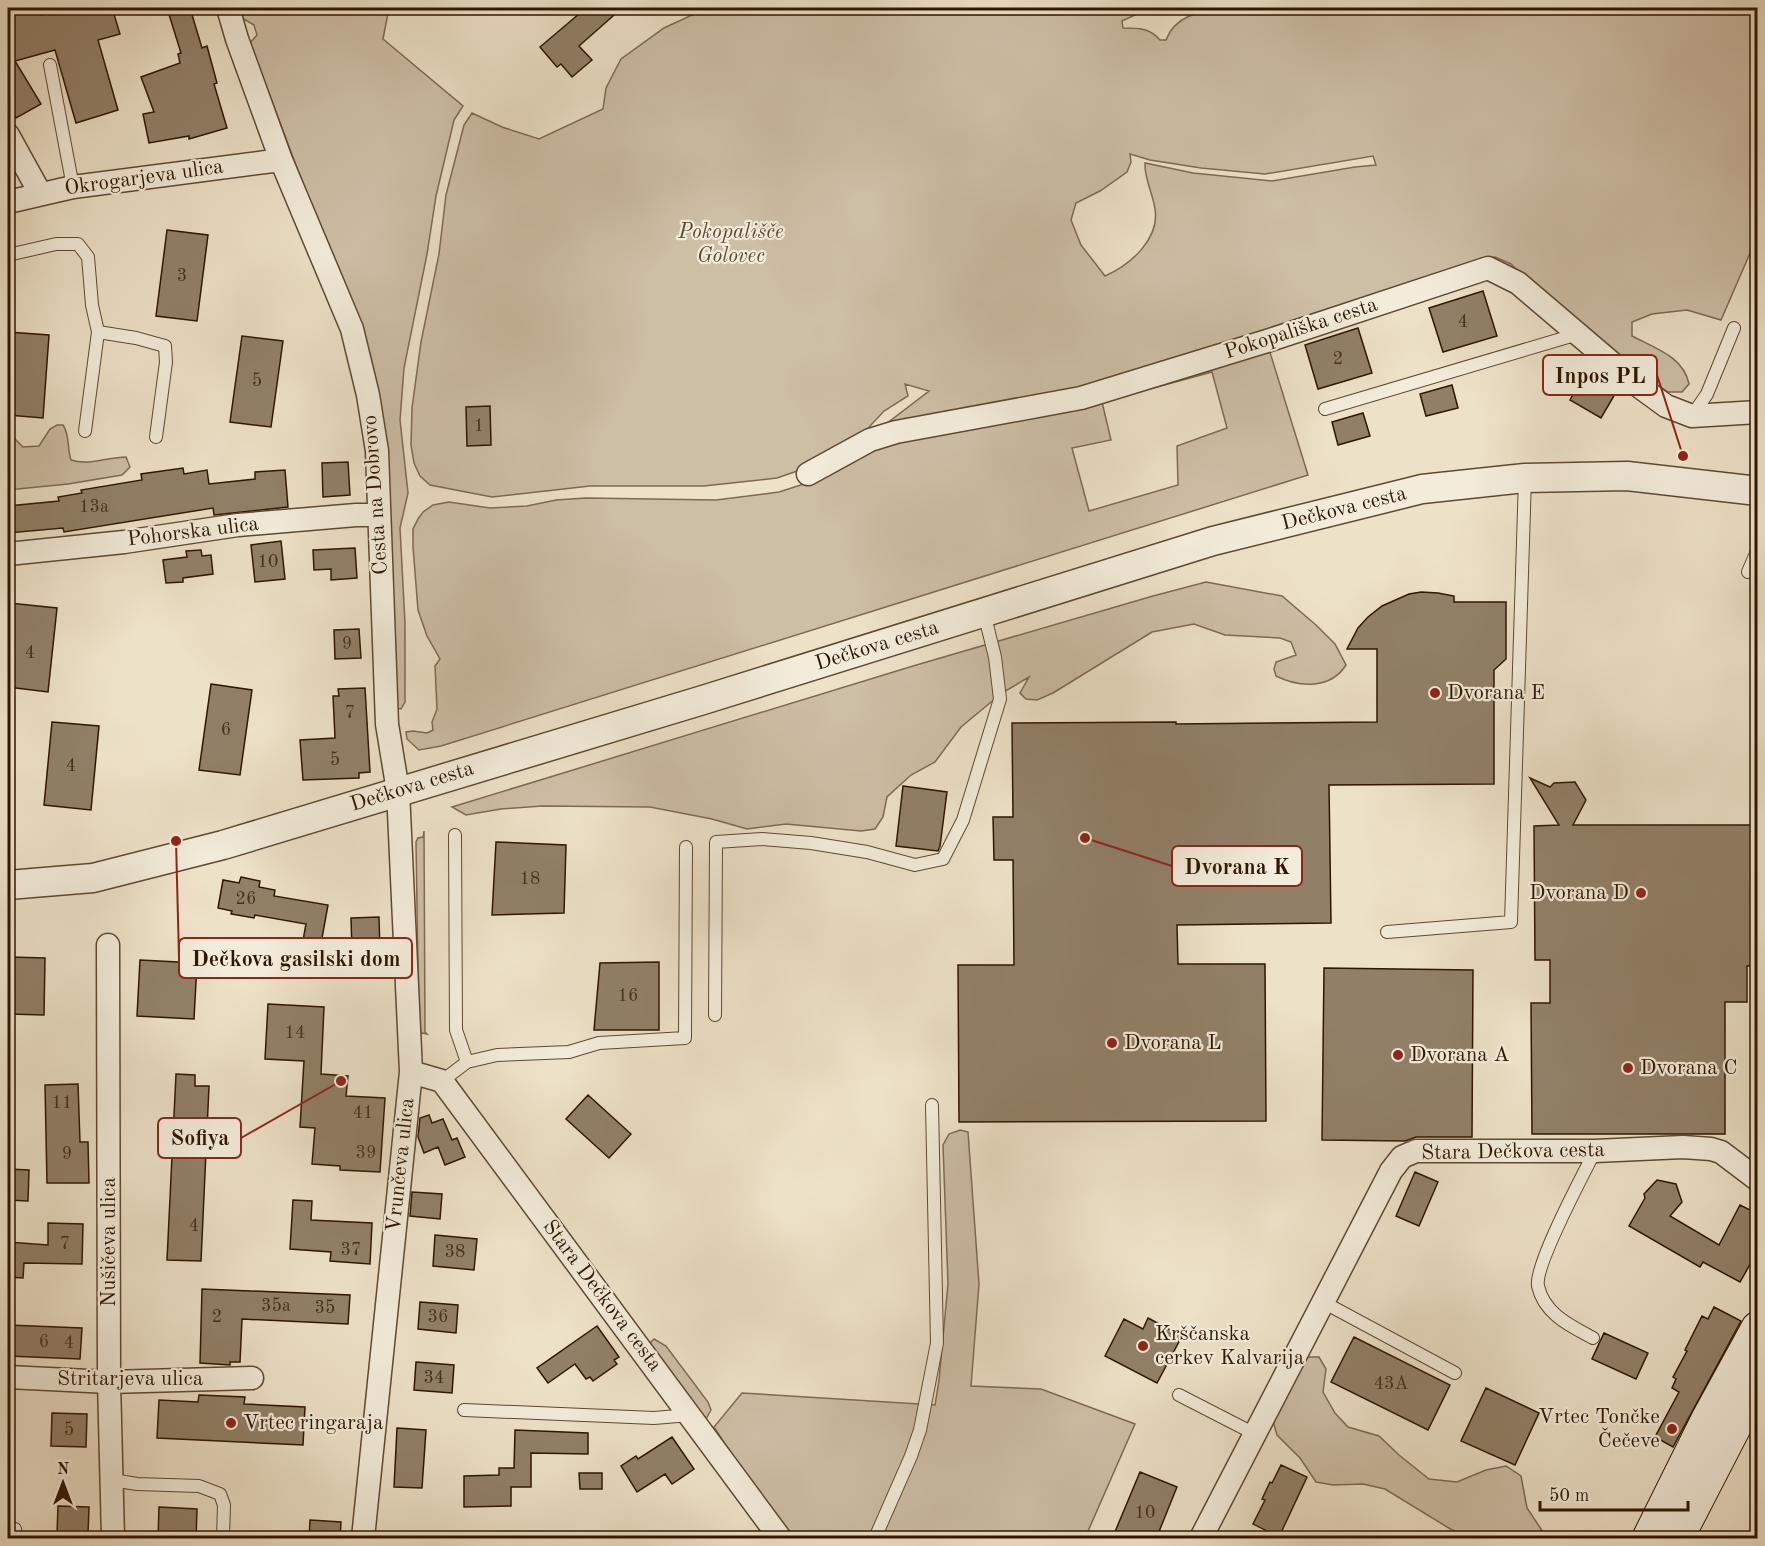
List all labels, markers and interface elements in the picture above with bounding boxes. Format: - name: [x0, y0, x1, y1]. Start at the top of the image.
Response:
- street label: Okrogarjeva ulica: [63, 156, 225, 200]
- park label: Pokopališče Golovec: [677, 222, 784, 267]
- house number: 3: [177, 267, 187, 285]
- street label: Pokopališka cesta: [1222, 294, 1380, 364]
- house number: 4: [1458, 313, 1468, 331]
- house number: 2: [1333, 350, 1343, 368]
- callout: Inpos PL: [1543, 355, 1657, 395]
- text: Inpos PL: [1555, 366, 1645, 388]
- house number: 5: [252, 372, 262, 390]
- street label: Cesta na Dobrovo: [360, 414, 392, 576]
- house number: 1: [474, 417, 484, 435]
- street label: Dečkova cesta: [1279, 483, 1409, 535]
- house number: 13a: [79, 498, 109, 516]
- street label: Pohorska ulica: [126, 514, 260, 550]
- house number: 10: [258, 553, 278, 571]
- street label: Dečkova cesta: [813, 617, 941, 675]
- house number: 9: [342, 635, 352, 653]
- house number: 4: [25, 644, 35, 662]
- place label: Dvorana E: [1447, 683, 1545, 704]
- marker: Dvorana E: [1428, 686, 1442, 700]
- house number: 7: [345, 704, 355, 722]
- house number: 6: [221, 721, 231, 739]
- house number: 5: [330, 751, 340, 769]
- house number: 4: [66, 757, 76, 775]
- street label: Dečkova cesta: [348, 758, 476, 816]
- callout: Dvorana K: [1172, 846, 1302, 886]
- text: Dvorana K: [1184, 857, 1290, 879]
- house number: 18: [520, 870, 540, 888]
- place label: Dvorana D: [1529, 883, 1629, 904]
- marker: Dvorana D: [1634, 886, 1648, 900]
- house number: 26: [236, 890, 256, 908]
- callout: Dečkova gasilski dom: [179, 938, 412, 978]
- text: Dečkova gasilski dom: [191, 949, 401, 971]
- house number: 16: [618, 987, 638, 1005]
- house number: 14: [285, 1024, 305, 1042]
- place label: Dvorana L: [1124, 1033, 1222, 1054]
- marker: Dvorana L: [1105, 1036, 1119, 1050]
- place label: Dvorana A: [1410, 1045, 1510, 1066]
- marker: Dvorana A: [1391, 1048, 1405, 1062]
- place label: Dvorana C: [1640, 1058, 1738, 1079]
- marker: Dvorana C: [1621, 1061, 1635, 1075]
- house number: 11: [52, 1094, 72, 1112]
- street label: Vrunčeva ulica: [384, 1097, 418, 1233]
- house number: 41: [353, 1104, 373, 1122]
- callout: Sofiya: [158, 1118, 241, 1158]
- text: Sofiya: [171, 1128, 229, 1150]
- street label: Stara Dečkova cesta: [1421, 1140, 1605, 1164]
- house number: 39: [356, 1144, 376, 1162]
- house number: 9: [62, 1145, 72, 1163]
- street label: Nušičeva ulica: [99, 1177, 120, 1307]
- street label: Stara Dečkova cesta: [538, 1216, 666, 1376]
- house number: 4: [189, 1217, 199, 1235]
- house number: 7: [60, 1235, 70, 1253]
- house number: 37: [341, 1241, 361, 1259]
- house number: 38: [445, 1243, 465, 1261]
- house number: 35a: [261, 1297, 291, 1315]
- house number: 35: [315, 1299, 335, 1317]
- house number: 2: [212, 1308, 222, 1326]
- house number: 36: [428, 1308, 448, 1326]
- place label: Krščanska cerkev Kalvarija: [1155, 1324, 1304, 1369]
- house number: 6: [39, 1333, 49, 1351]
- house number: 4: [64, 1334, 74, 1352]
- marker: Krščanska cerkev Kalvarija: [1136, 1339, 1150, 1353]
- street label: Stritarjeva ulica: [57, 1369, 203, 1390]
- house number: 34: [424, 1369, 444, 1387]
- house number: 43A: [1374, 1375, 1409, 1393]
- place label: Vrtec Tončke Čečeve: [1538, 1407, 1660, 1452]
- place label: Vrtec ringaraja: [243, 1413, 383, 1434]
- marker: Vrtec ringaraja: [224, 1416, 238, 1430]
- house number: 5: [64, 1421, 74, 1439]
- marker: Vrtec Tončke Čečeve: [1665, 1422, 1679, 1436]
- north arrow: [33, 1453, 93, 1513]
- text: N: [57, 1462, 70, 1478]
- scale bar: [1540, 1474, 1688, 1512]
- text: 50 m: [1549, 1487, 1589, 1505]
- house number: 10: [1135, 1504, 1155, 1522]

